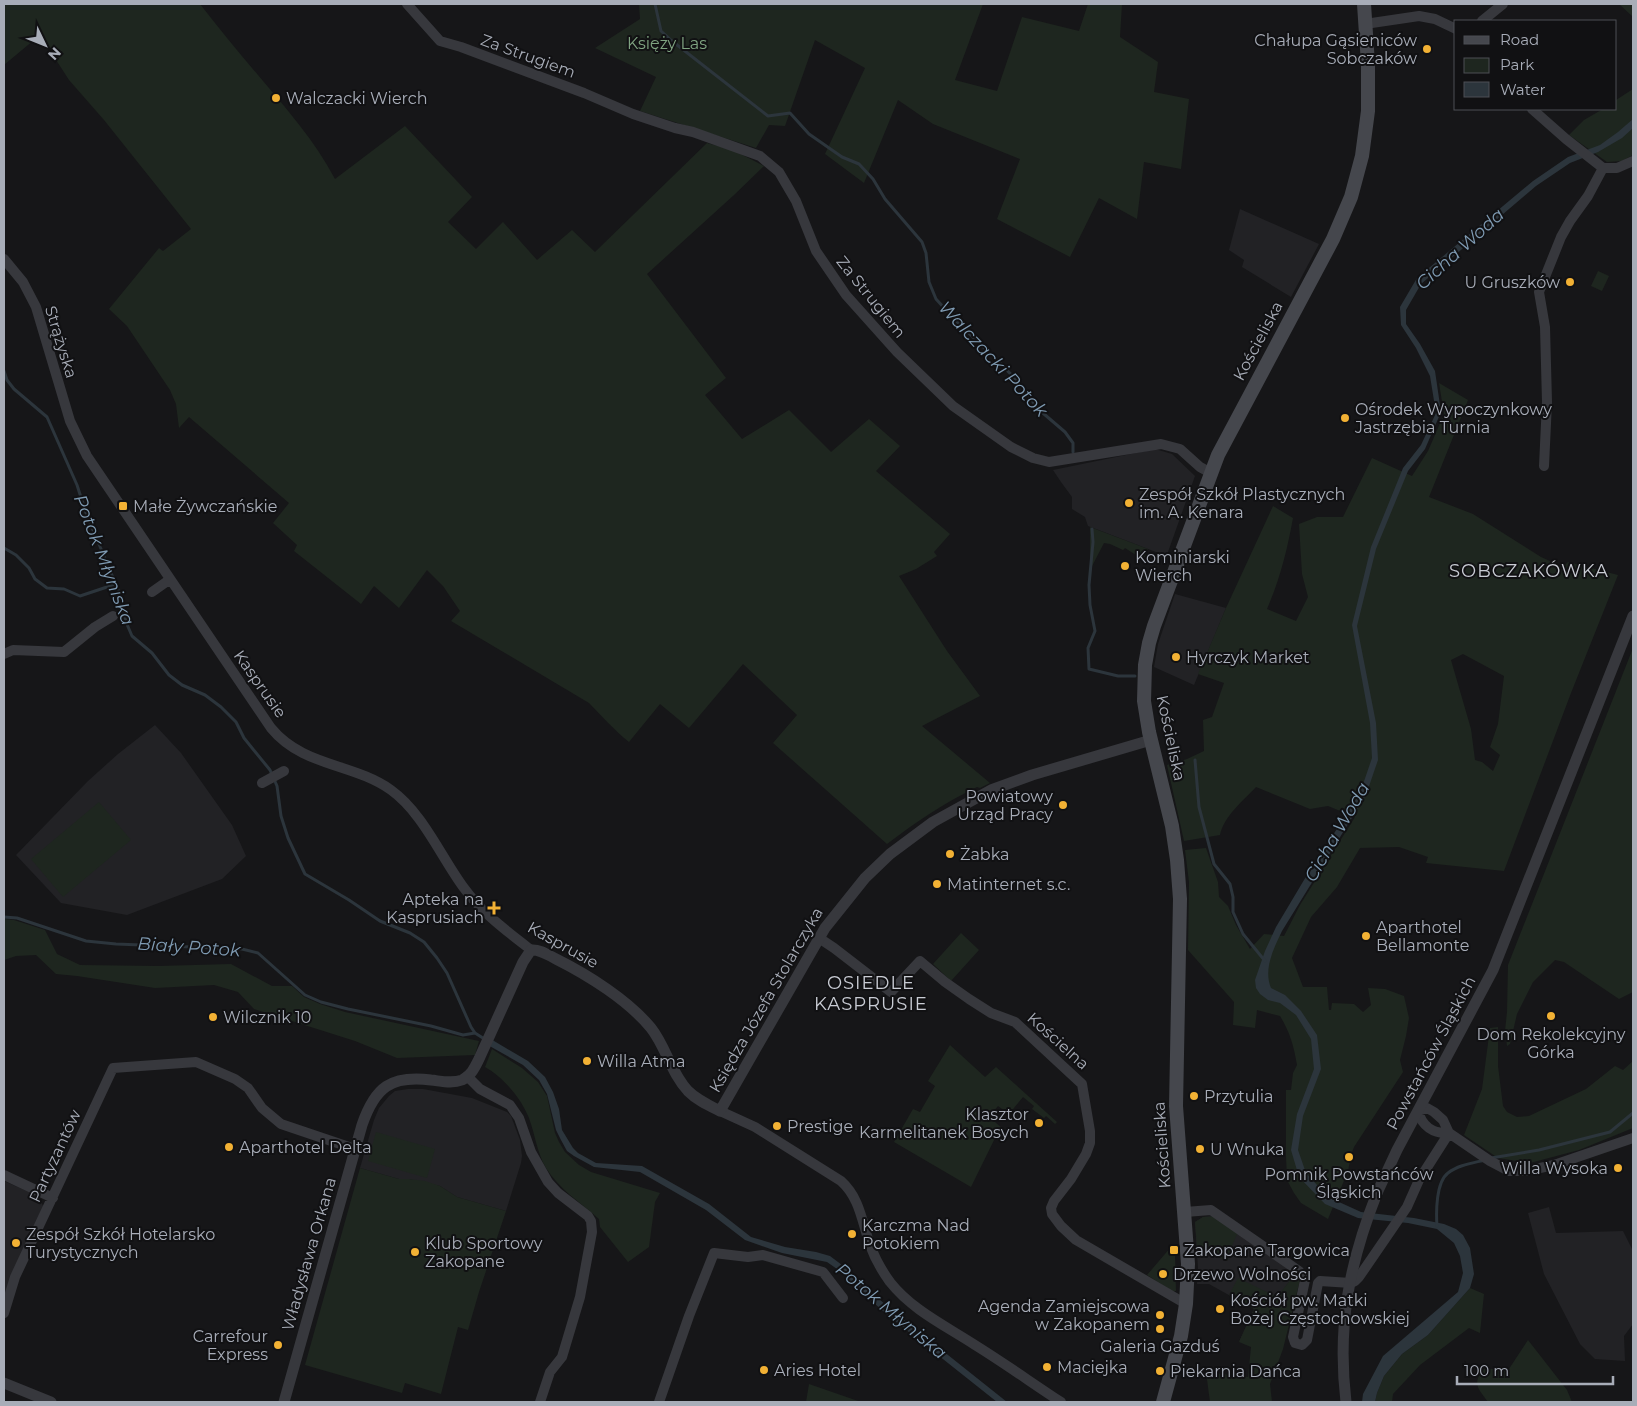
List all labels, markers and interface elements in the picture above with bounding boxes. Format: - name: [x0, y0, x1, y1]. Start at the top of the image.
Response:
- north arrow: [20, 20, 70, 70]
- legend: [1454, 20, 1617, 110]
- street label: Za Strugiem: [478, 30, 578, 82]
- text: Road: [1500, 30, 1539, 49]
- place label: Chałupa Gąsieniców Sobczaków: [1254, 31, 1417, 68]
- park label: Księży Las: [627, 34, 707, 53]
- marker: Chałupa Gąsieniców Sobczaków: [1421, 43, 1433, 55]
- text: N: [44, 44, 65, 64]
- text: Park: [1500, 55, 1534, 74]
- text: Water: [1500, 80, 1546, 99]
- place label: Walczacki Wierch: [286, 89, 427, 108]
- marker: Walczacki Wierch: [270, 92, 282, 104]
- water label: Cicha Woda: [1411, 204, 1509, 294]
- street label: Za Strugiem: [832, 252, 910, 342]
- place label: U Gruszków: [1465, 273, 1560, 292]
- marker: U Gruszków: [1564, 276, 1576, 288]
- water label: Walczacki Potok: [934, 297, 1053, 422]
- street label: Kościeliska: [1229, 298, 1287, 384]
- street label: Strążyska: [41, 304, 81, 380]
- place label: Ośrodek Wypoczynkowy Jastrzębia Turnia: [1354, 400, 1552, 437]
- marker: Ośrodek Wypoczynkowy Jastrzębia Turnia: [1339, 412, 1351, 424]
- place label: Zespół Szkół Plastycznych im. A. Kenara: [1139, 485, 1345, 522]
- water label: Potok Młyniska: [69, 492, 139, 628]
- place label: Małe Żywczańskie: [133, 497, 278, 516]
- marker: Zespół Szkół Plastycznych im. A. Kenara: [1123, 497, 1135, 509]
- marker: Małe Żywczańskie: [117, 500, 129, 512]
- place label: Kominiarski Wierch: [1135, 548, 1230, 585]
- marker: Kominiarski Wierch: [1119, 560, 1131, 572]
- district label: SOBCZAKÓWKA: [1449, 560, 1609, 582]
- street label: Kasprusie: [230, 647, 290, 721]
- place label: Hyrczyk Market: [1186, 648, 1310, 667]
- marker: Hyrczyk Market: [1170, 651, 1182, 663]
- street label: Kościeliska: [1153, 693, 1189, 783]
- water label: Cicha Woda: [1300, 778, 1374, 886]
- place label: Powiatowy Urząd Pracy: [957, 787, 1053, 824]
- marker: Powiatowy Urząd Pracy: [1057, 799, 1069, 811]
- place label: Żabka: [960, 845, 1010, 864]
- marker: Żabka: [944, 848, 956, 860]
- place label: Matinternet s.c.: [947, 875, 1070, 894]
- marker: Matinternet s.c.: [931, 878, 943, 890]
- place label: Apteka na Kasprusiach: [386, 890, 484, 927]
- marker: Apteka na Kasprusiach: [488, 902, 500, 914]
- street label: Księdza Józefa Stolarczyka: [705, 904, 827, 1096]
- street label: Kasprusie: [524, 918, 602, 972]
- place label: Aparthotel Bellamonte: [1376, 918, 1469, 955]
- marker: Aparthotel Bellamonte: [1360, 930, 1372, 942]
- water label: Biały Potok: [137, 932, 243, 962]
- district label: OSIEDLE KASPRUSIE: [814, 972, 928, 1015]
- street label: Powstańców Śląskich: [1382, 973, 1480, 1133]
- place label: Wilcznik 10: [223, 1008, 311, 1027]
- street label: Kościelna: [1023, 1008, 1093, 1074]
- marker: Dom Rekolekcyjny Górka: [1545, 1010, 1557, 1022]
- marker: Wilcznik 10: [207, 1011, 219, 1023]
- place label: Dom Rekolekcyjny Górka: [1477, 1025, 1626, 1062]
- place label: Willa Atma: [597, 1052, 685, 1071]
- marker: Willa Atma: [581, 1055, 593, 1067]
- place label: Przytulia: [1204, 1087, 1274, 1106]
- marker: Przytulia: [1188, 1090, 1200, 1102]
- street label: Kościeliska: [1149, 1101, 1175, 1189]
- place label: Klasztor Karmelitanek Bosych: [859, 1105, 1029, 1142]
- street label: Partyzantów: [25, 1107, 85, 1205]
- place label: Prestige: [787, 1117, 853, 1136]
- marker: Klasztor Karmelitanek Bosych: [1033, 1117, 1045, 1129]
- marker: Prestige: [771, 1120, 783, 1132]
- place label: Aparthotel Delta: [239, 1138, 372, 1157]
- place label: U Wnuka: [1210, 1140, 1285, 1159]
- marker: Aparthotel Delta: [223, 1141, 235, 1153]
- marker: U Wnuka: [1194, 1143, 1206, 1155]
- marker: Pomnik Powstańców Śląskich: [1343, 1151, 1355, 1163]
- place label: Willa Wysoka: [1501, 1159, 1608, 1178]
- marker: Willa Wysoka: [1612, 1162, 1624, 1174]
- place label: Pomnik Powstańców Śląskich: [1264, 1165, 1434, 1202]
- street label: Władysława Orkana: [278, 1175, 340, 1333]
- place label: Karczma Nad Potokiem: [862, 1216, 970, 1253]
- place label: Zespół Szkół Hotelarsko Turystycznych: [26, 1225, 215, 1262]
- marker: Karczma Nad Potokiem: [846, 1228, 858, 1240]
- place label: Klub Sportowy Zakopane: [425, 1234, 543, 1271]
- marker: Zespół Szkół Hotelarsko Turystycznych: [10, 1237, 22, 1249]
- place label: Zakopane Targowica: [1184, 1241, 1350, 1260]
- marker: Zakopane Targowica: [1168, 1244, 1180, 1256]
- marker: Klub Sportowy Zakopane: [409, 1246, 421, 1258]
- water label: Potok Młyniska: [831, 1258, 951, 1364]
- place label: Drzewo Wolności: [1173, 1265, 1311, 1284]
- marker: Drzewo Wolności: [1157, 1268, 1169, 1280]
- place label: Kościół pw. Matki Bożej Częstochowskiej: [1230, 1291, 1410, 1328]
- place label: Agenda Zamiejscowa w Zakopanem: [978, 1297, 1150, 1334]
- marker: Kościół pw. Matki Bożej Częstochowskiej: [1214, 1303, 1226, 1315]
- marker: Agenda Zamiejscowa w Zakopanem: [1154, 1309, 1166, 1321]
- marker: Galeria Gazduś: [1154, 1323, 1166, 1335]
- place label: Carrefour Express: [193, 1327, 268, 1364]
- place label: Galeria Gazduś: [1100, 1337, 1220, 1356]
- marker: Carrefour Express: [272, 1339, 284, 1351]
- scale bar: [1457, 1354, 1613, 1386]
- place label: Maciejka: [1057, 1358, 1128, 1377]
- place label: Aries Hotel: [774, 1361, 861, 1380]
- marker: Maciejka: [1041, 1361, 1053, 1373]
- text: 100 m: [1464, 1361, 1509, 1380]
- place label: Piekarnia Dańca: [1170, 1362, 1301, 1381]
- marker: Aries Hotel: [758, 1364, 770, 1376]
- marker: Piekarnia Dańca: [1154, 1365, 1166, 1377]

